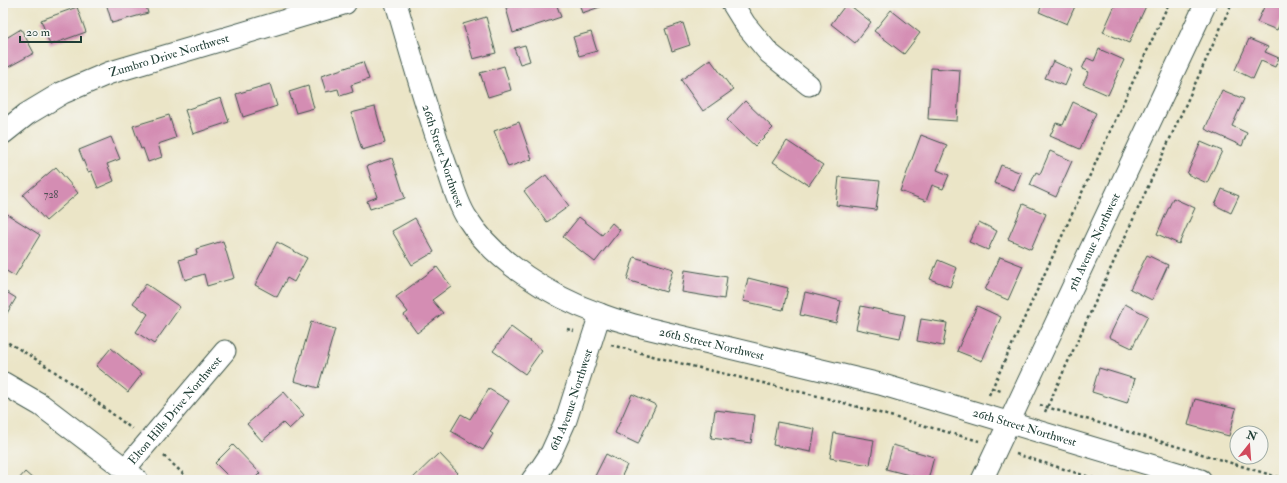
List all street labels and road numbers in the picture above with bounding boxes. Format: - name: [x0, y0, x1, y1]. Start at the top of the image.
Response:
- street label: Zumbro Drive Northwest: [107, 31, 231, 81]
- street label: 26th Street Northwest: [418, 103, 467, 210]
- street label: 5th Avenue Northwest: [1065, 191, 1124, 294]
- street label: 26th Street Northwest: [658, 324, 766, 364]
- street label: 6th Avenue Northwest: [546, 347, 596, 453]
- street label: Elton Hills Drive Northwest: [125, 353, 225, 468]
- street label: 26th Street Northwest: [971, 405, 1078, 450]

